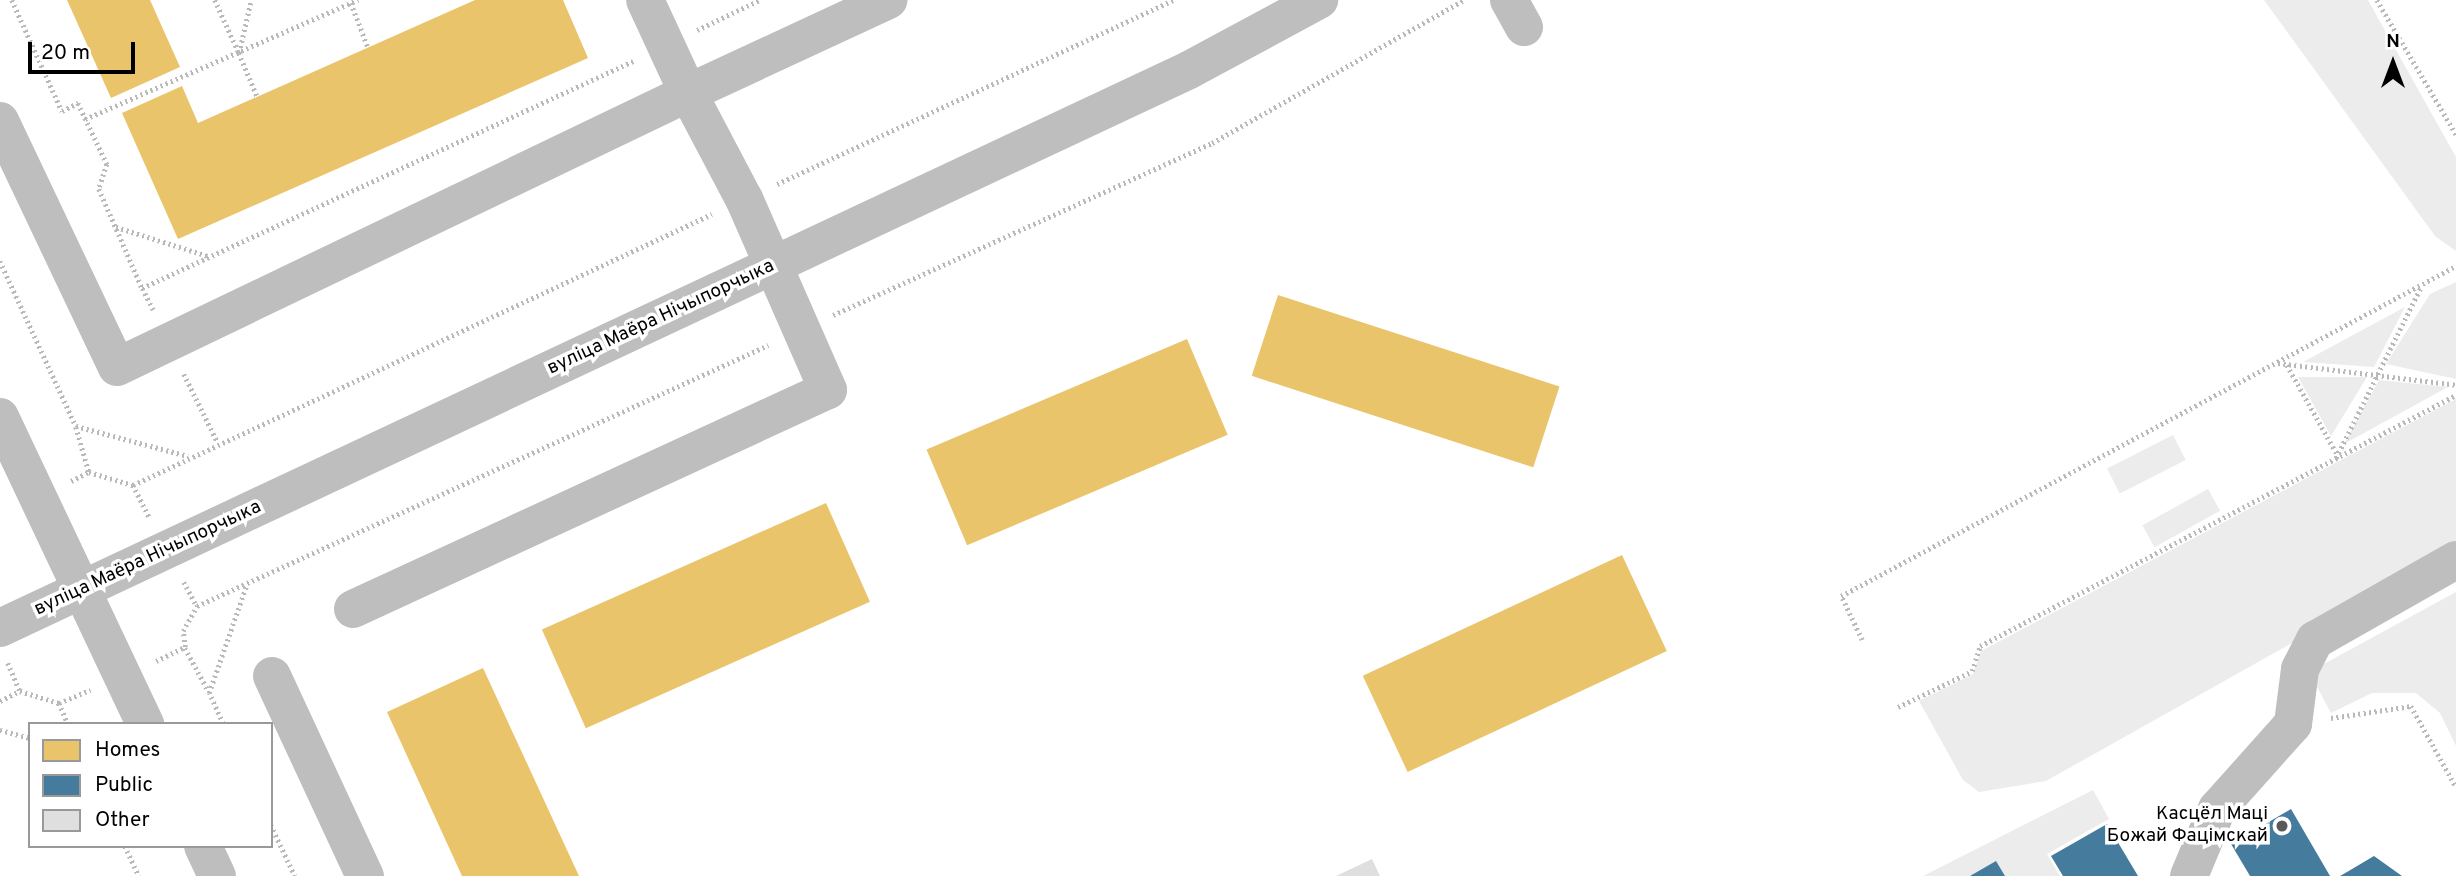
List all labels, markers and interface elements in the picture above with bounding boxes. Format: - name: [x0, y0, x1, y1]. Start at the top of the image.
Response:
- scale bar: [32, 28, 138, 72]
- north arrow: [2358, 28, 2428, 98]
- text: N: [2386, 30, 2400, 54]
- text: 20 m: [41, 40, 90, 67]
- street label: вуліца Маёра Нічыпорчыка: [544, 255, 778, 381]
- street label: вуліца Маёра Нічыпорчыка: [31, 496, 265, 622]
- legend: [28, 722, 273, 848]
- text: Homes: [95, 737, 160, 764]
- text: Public: [95, 772, 153, 799]
- place label: Касцёл Маці Божай Фацімскай: [2107, 804, 2268, 848]
- text: Other: [95, 807, 150, 834]
- marker: Касцёл Маці Божай Фацімскай: [2274, 818, 2290, 834]

